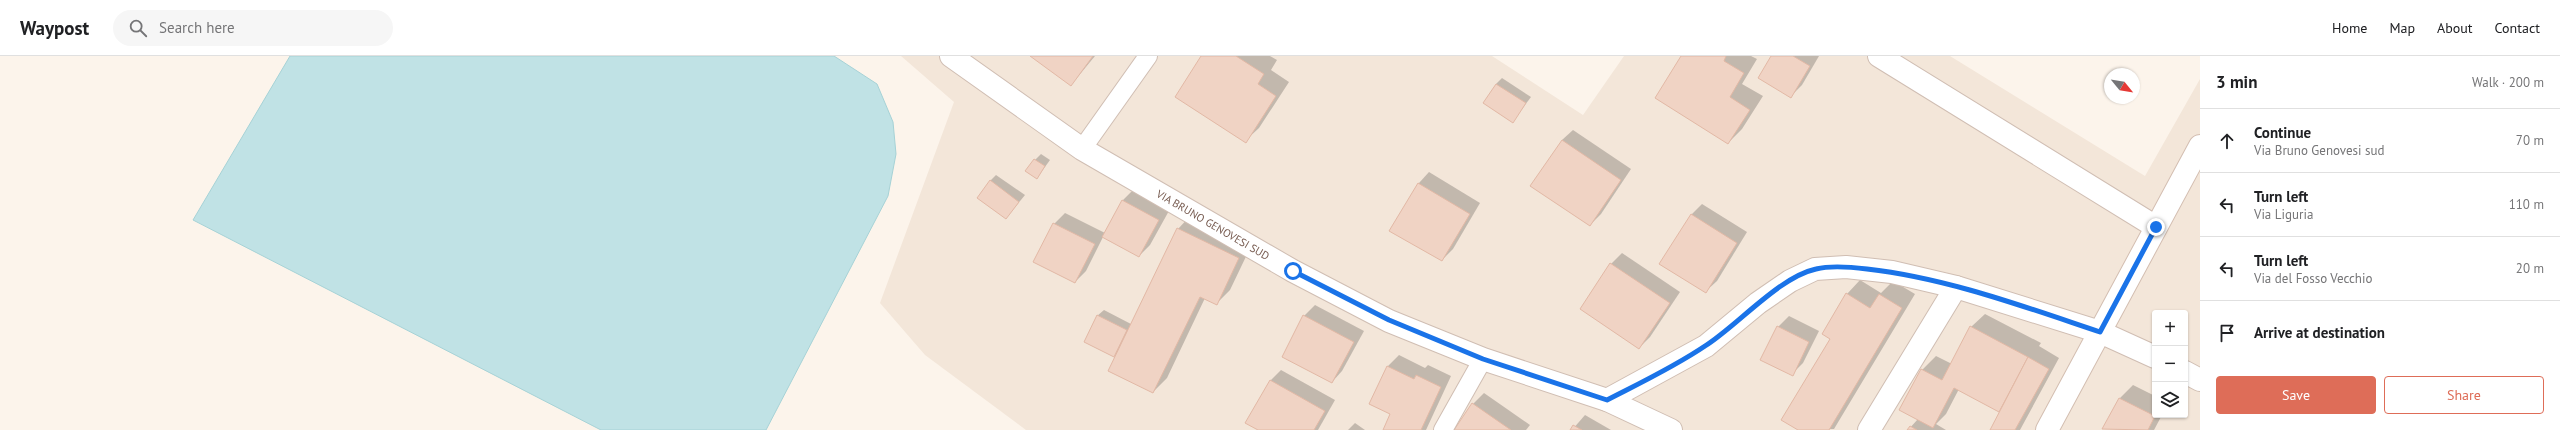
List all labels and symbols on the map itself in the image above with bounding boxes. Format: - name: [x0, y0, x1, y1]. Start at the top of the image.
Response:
- north arrow: [2104, 68, 2140, 104]
- street label: VIA BRUNO GENOVESI SUD: [1153, 186, 1272, 263]
- route end: [2147, 218, 2165, 236]
- route start: [1284, 262, 1302, 280]

